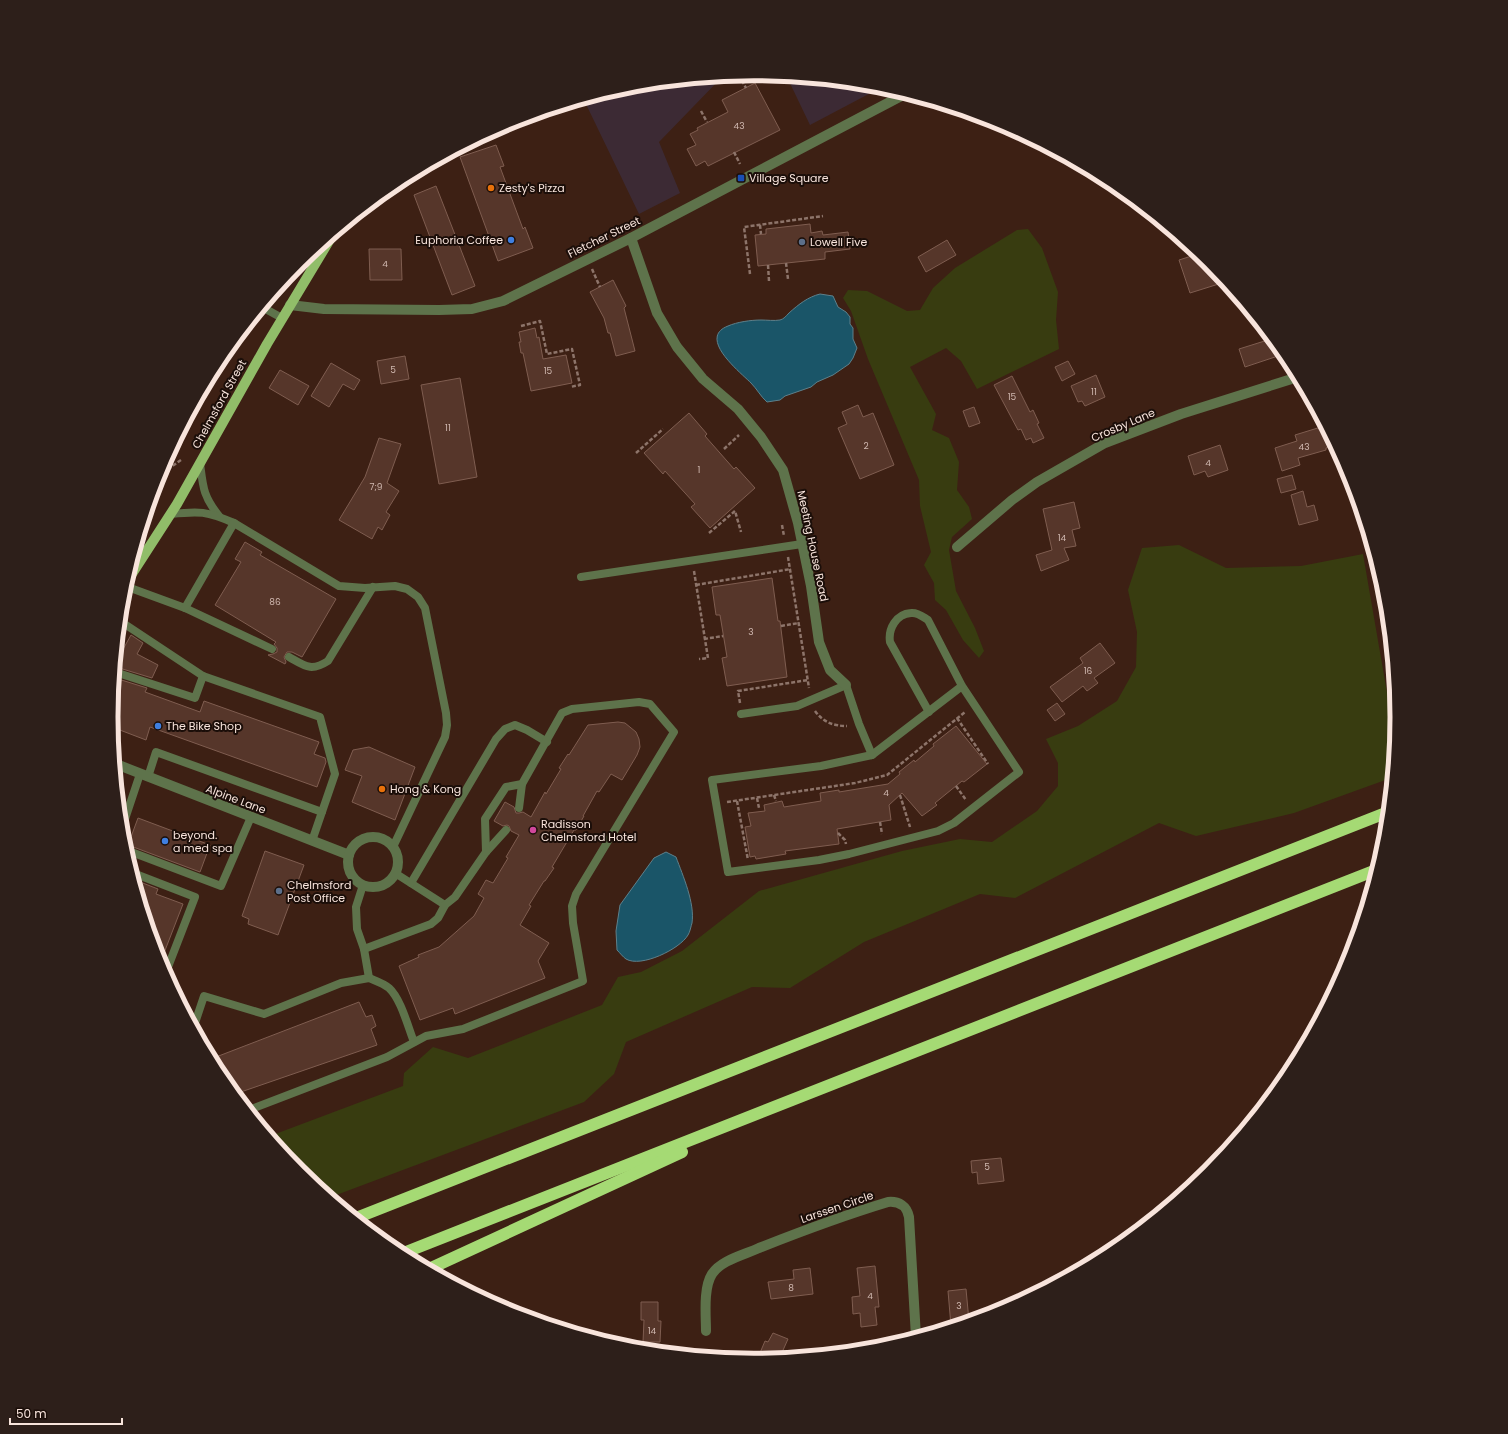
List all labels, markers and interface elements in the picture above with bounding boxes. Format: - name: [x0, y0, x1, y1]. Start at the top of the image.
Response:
- house number: 43: [734, 120, 744, 132]
- place label: Village Square: [749, 170, 829, 186]
- marker: Village Square: [736, 173, 746, 183]
- place label: Zesty's Pizza: [499, 180, 565, 196]
- marker: Zesty's Pizza: [486, 183, 496, 193]
- street label: Fletcher Street: [565, 213, 643, 261]
- place label: Euphoria Coffee: [415, 232, 503, 248]
- place label: Lowell Five: [810, 234, 867, 250]
- marker: Euphoria Coffee: [506, 235, 516, 245]
- marker: Lowell Five: [797, 237, 807, 247]
- house number: 4: [382, 258, 388, 270]
- street label: Chelmsford Street: [188, 357, 250, 451]
- house number: 5: [390, 364, 396, 376]
- house number: 15: [544, 365, 553, 377]
- house number: 11: [1091, 386, 1097, 398]
- house number: 15: [1008, 391, 1017, 403]
- street label: Crosby Lane: [1089, 404, 1158, 446]
- house number: 11: [445, 422, 451, 434]
- house number: 2: [863, 440, 869, 452]
- house number: 43: [1299, 441, 1309, 453]
- house number: 4: [1205, 457, 1211, 469]
- house number: 1: [698, 464, 701, 476]
- house number: 7;9: [370, 481, 383, 493]
- street label: Meeting House Road: [793, 489, 833, 603]
- house number: 14: [1058, 532, 1067, 544]
- house number: 86: [269, 596, 281, 608]
- house number: 3: [748, 626, 754, 638]
- house number: 16: [1084, 665, 1093, 677]
- place label: The Bike Shop: [166, 718, 242, 734]
- marker: The Bike Shop: [153, 721, 163, 731]
- street label: Alpine Lane: [204, 780, 268, 818]
- place label: Hong & Kong: [390, 781, 461, 797]
- marker: Hong & Kong: [377, 784, 387, 794]
- house number: 4: [883, 787, 889, 799]
- place label: Radisson Chelmsford Hotel: [541, 816, 636, 845]
- marker: Radisson Chelmsford Hotel: [528, 825, 538, 835]
- place label: beyond. a med spa: [173, 827, 233, 856]
- marker: beyond. a med spa: [160, 836, 170, 846]
- place label: Chelmsford Post Office: [287, 877, 351, 906]
- marker: Chelmsford Post Office: [274, 886, 284, 896]
- house number: 5: [984, 1161, 990, 1173]
- street label: Larssen Circle: [798, 1187, 876, 1227]
- house number: 8: [788, 1282, 794, 1294]
- house number: 4: [867, 1290, 873, 1302]
- house number: 3: [956, 1300, 962, 1312]
- house number: 14: [648, 1325, 657, 1337]
- scale bar: [10, 1400, 122, 1426]
- text: 50 m: [16, 1405, 47, 1422]

